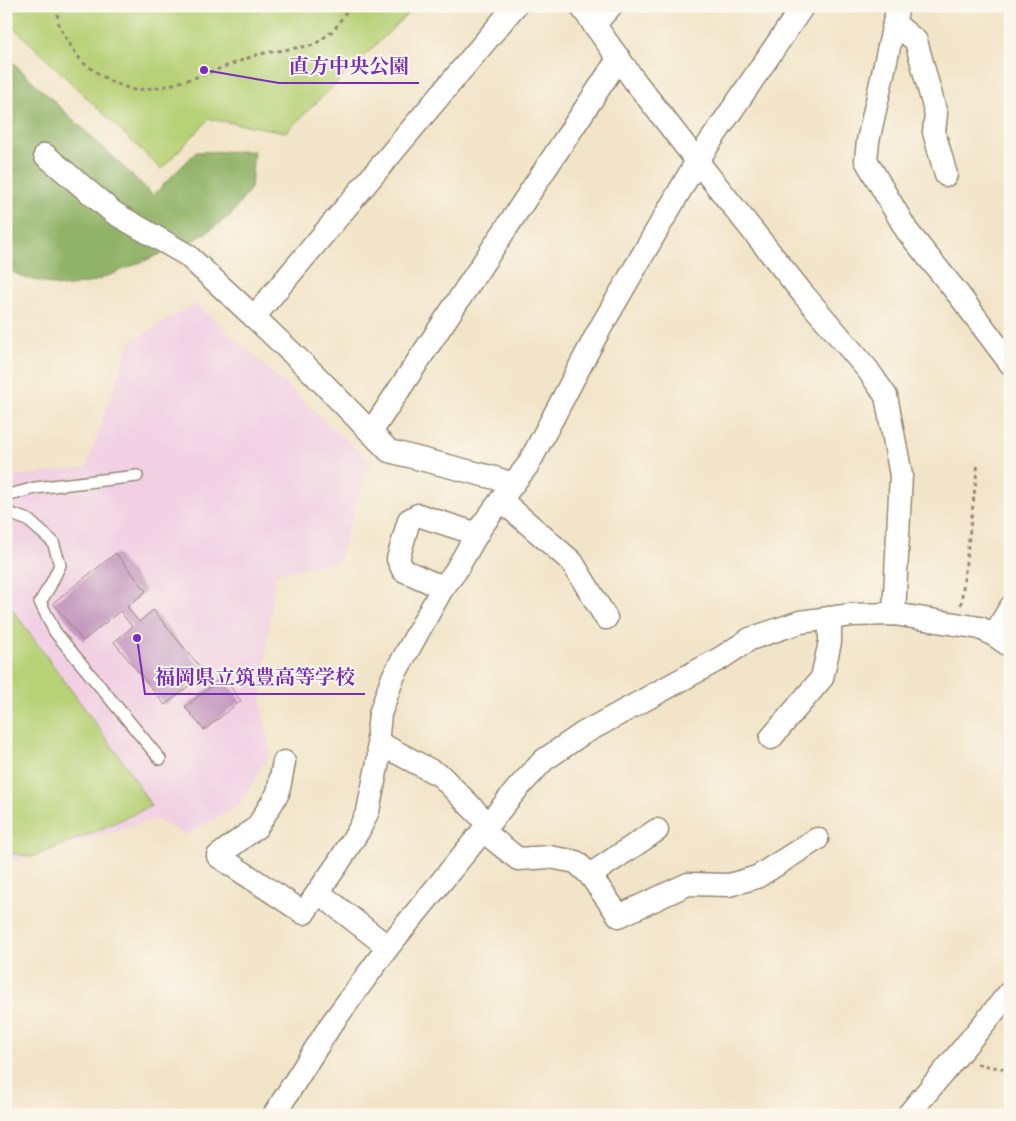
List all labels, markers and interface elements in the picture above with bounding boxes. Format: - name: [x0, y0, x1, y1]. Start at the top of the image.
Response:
- callout: 直方中央公園: [279, 48, 419, 83]
- text: 直方中央公園: [289, 55, 409, 80]
- callout: 福岡県立筑豊高等学校: [145, 659, 365, 694]
- text: 福岡県立筑豊高等学校: [155, 666, 355, 691]

